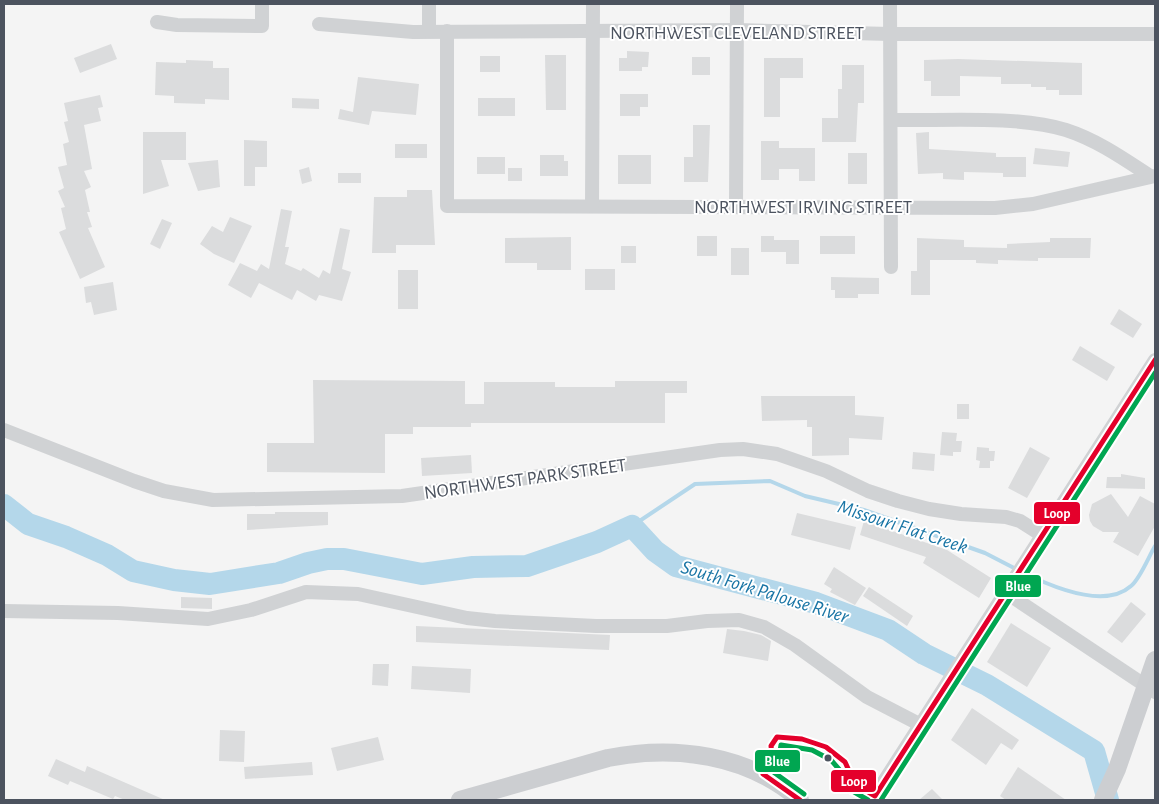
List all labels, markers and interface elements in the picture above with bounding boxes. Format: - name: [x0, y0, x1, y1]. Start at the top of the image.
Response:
- street label: NORTHWEST CLEVELAND STREET: [610, 24, 864, 43]
- street label: NORTHWEST IRVING STREET: [694, 198, 912, 217]
- street label: NORTHWEST PARK STREET: [423, 456, 627, 503]
- water label: Missouri Flat Creek: [835, 497, 970, 557]
- line badge: Loop: [1033, 501, 1081, 525]
- text: Loop: [1043, 507, 1071, 521]
- water label: South Fork Palouse River: [679, 557, 851, 627]
- line badge: Blue: [994, 574, 1042, 598]
- text: Blue: [1005, 580, 1031, 594]
- line badge: Blue: [754, 749, 801, 773]
- unlabelled marker: [823, 753, 833, 763]
- text: Blue: [764, 755, 790, 769]
- line badge: Loop: [830, 769, 877, 793]
- text: Loop: [840, 775, 868, 789]

